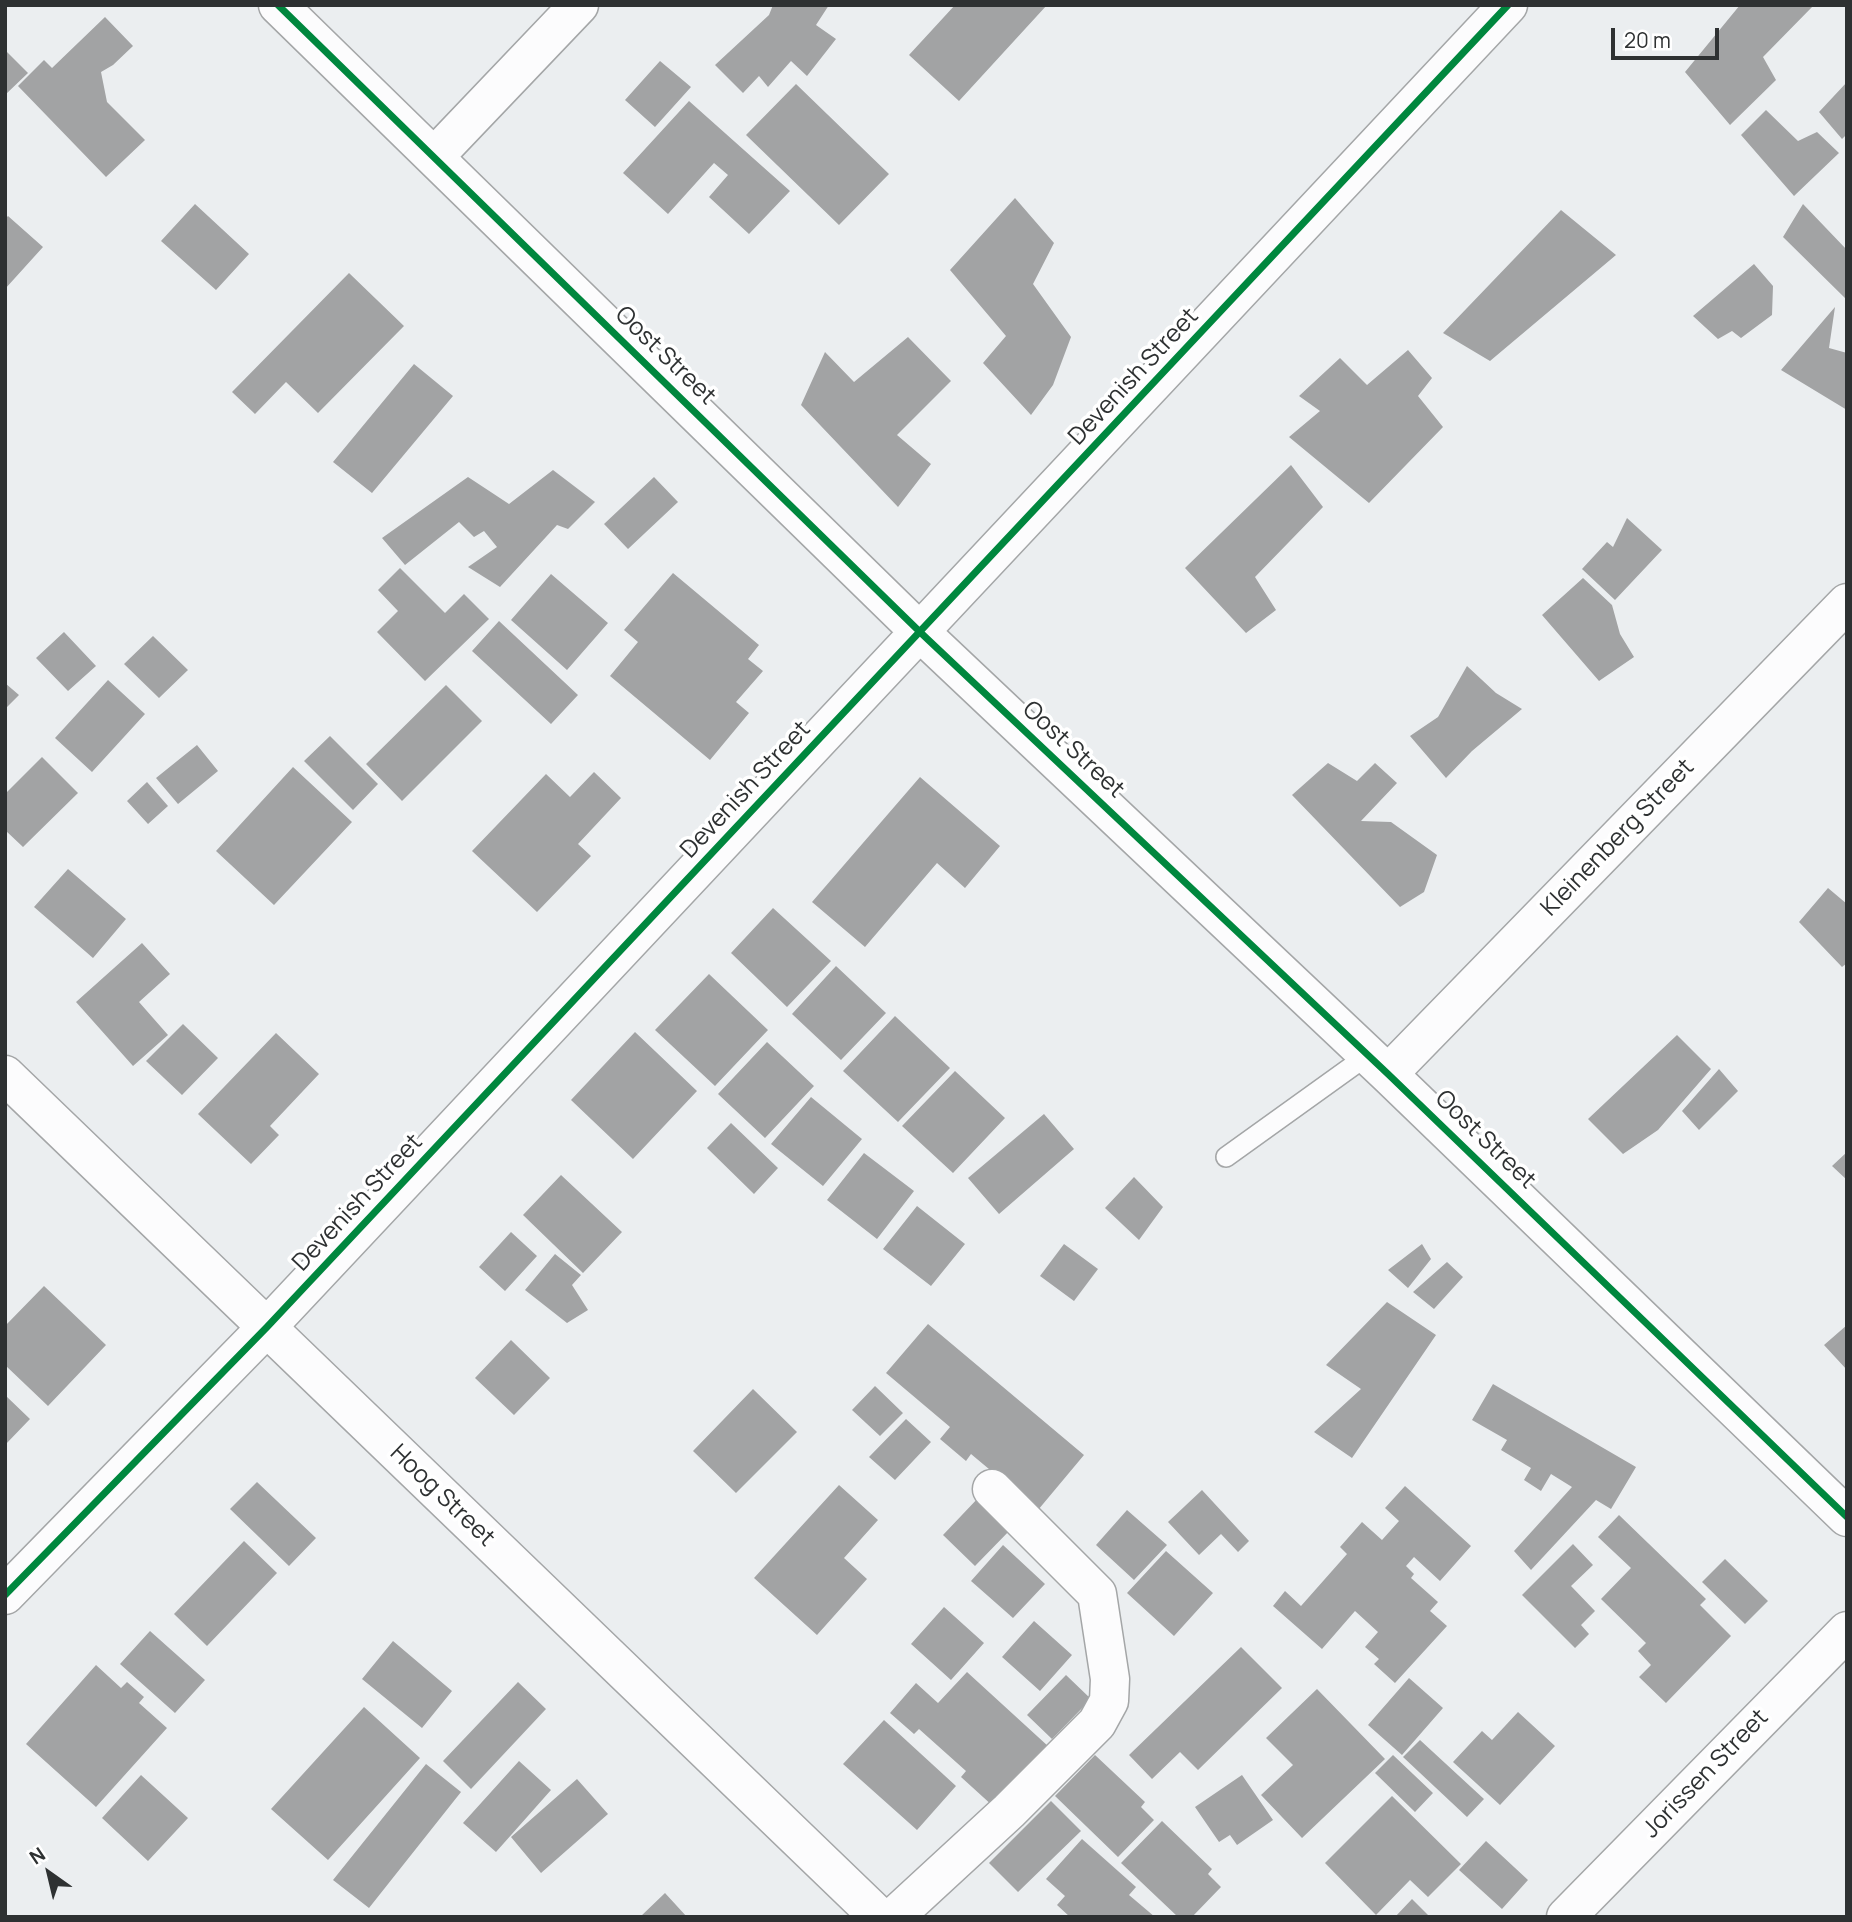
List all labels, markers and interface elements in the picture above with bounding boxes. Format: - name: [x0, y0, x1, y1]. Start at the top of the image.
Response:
- scale bar: [1614, 14, 1722, 58]
- text: 20 m: [1624, 26, 1671, 54]
- street label: Oost Street: [609, 301, 721, 411]
- street label: Devenish Street: [1063, 302, 1205, 452]
- street label: Oost Street: [1016, 696, 1130, 804]
- street label: Devenish Street: [675, 715, 817, 865]
- street label: Kleinenberg Street: [1536, 753, 1700, 923]
- street label: Oost Street: [1429, 1085, 1541, 1195]
- street label: Devenish Street: [287, 1128, 429, 1278]
- street label: Hoog Street: [384, 1439, 500, 1553]
- street label: Jorissen Street: [1637, 1704, 1775, 1844]
- north arrow: [14, 1838, 84, 1908]
- text: N: [24, 1841, 50, 1870]

